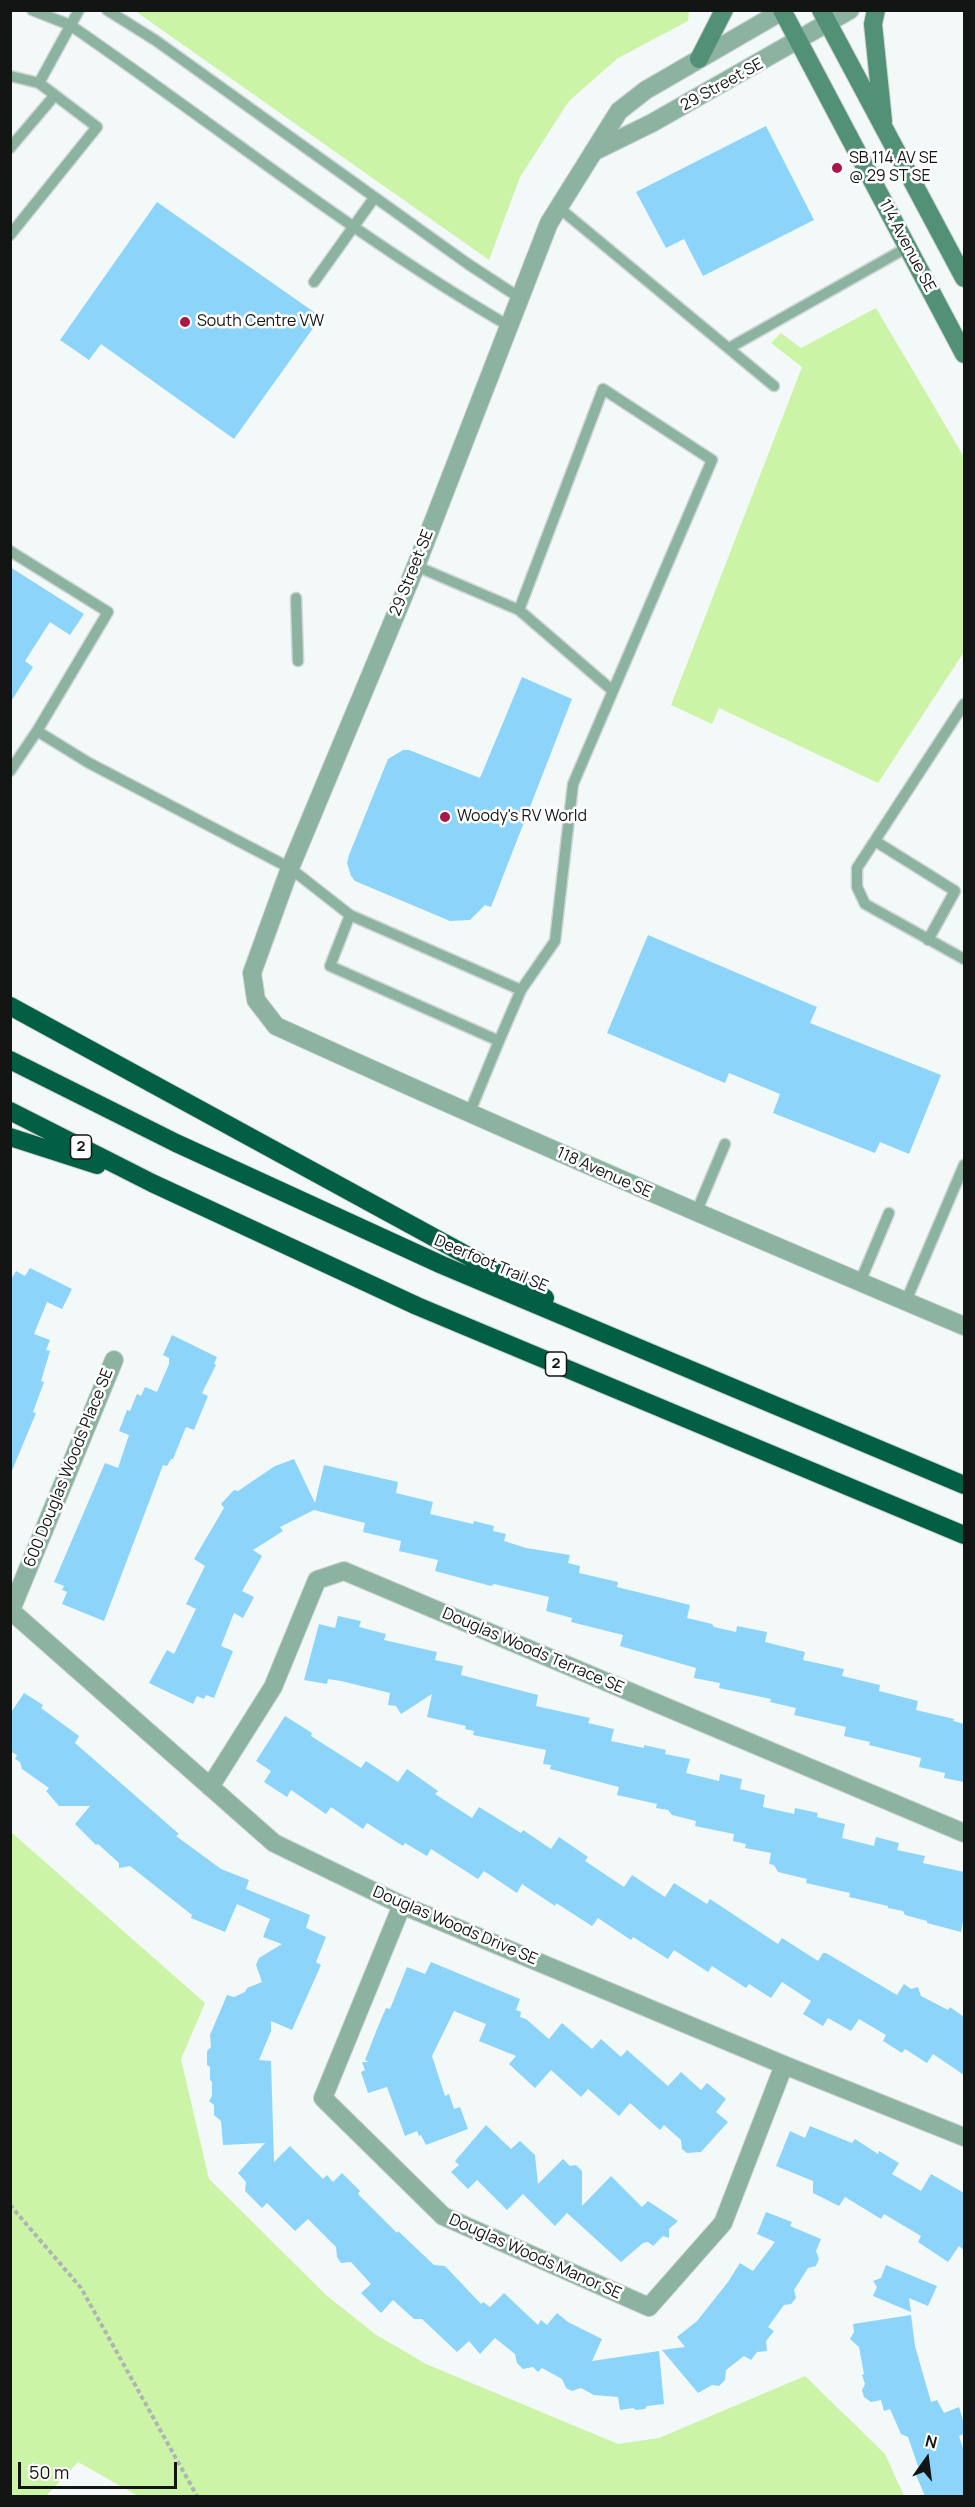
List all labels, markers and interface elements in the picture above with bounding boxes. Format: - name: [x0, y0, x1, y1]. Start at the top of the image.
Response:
- street label: 29 Street SE: [677, 54, 767, 116]
- place label: SB 114 AV SE @ 29 ST SE: [849, 149, 938, 187]
- marker: SB 114 AV SE @ 29 ST SE: [830, 161, 844, 175]
- street label: 114 Avenue SE: [875, 196, 939, 296]
- place label: South Centre VW: [197, 312, 324, 332]
- marker: South Centre VW: [178, 315, 192, 329]
- street label: 29 Street SE: [386, 527, 438, 619]
- place label: Woody's RV World: [457, 807, 587, 827]
- marker: Woody's RV World: [438, 810, 452, 824]
- road number: 2: [70, 1135, 92, 1159]
- street label: 118 Avenue SE: [554, 1144, 654, 1202]
- street label: Deerfoot Trail SE: [431, 1231, 551, 1297]
- road number: 2: [546, 1352, 566, 1376]
- street label: 600 Douglas Woods Place SE: [20, 1366, 118, 1570]
- street label: Douglas Woods Terrace SE: [439, 1604, 627, 1698]
- street label: Douglas Woods Drive SE: [370, 1883, 540, 1969]
- street label: Douglas Woods Manor SE: [446, 2210, 624, 2304]
- north arrow: [897, 2429, 957, 2489]
- text: N: [923, 2429, 940, 2454]
- scale bar: [21, 2450, 180, 2488]
- text: 50 m: [29, 2460, 69, 2484]

